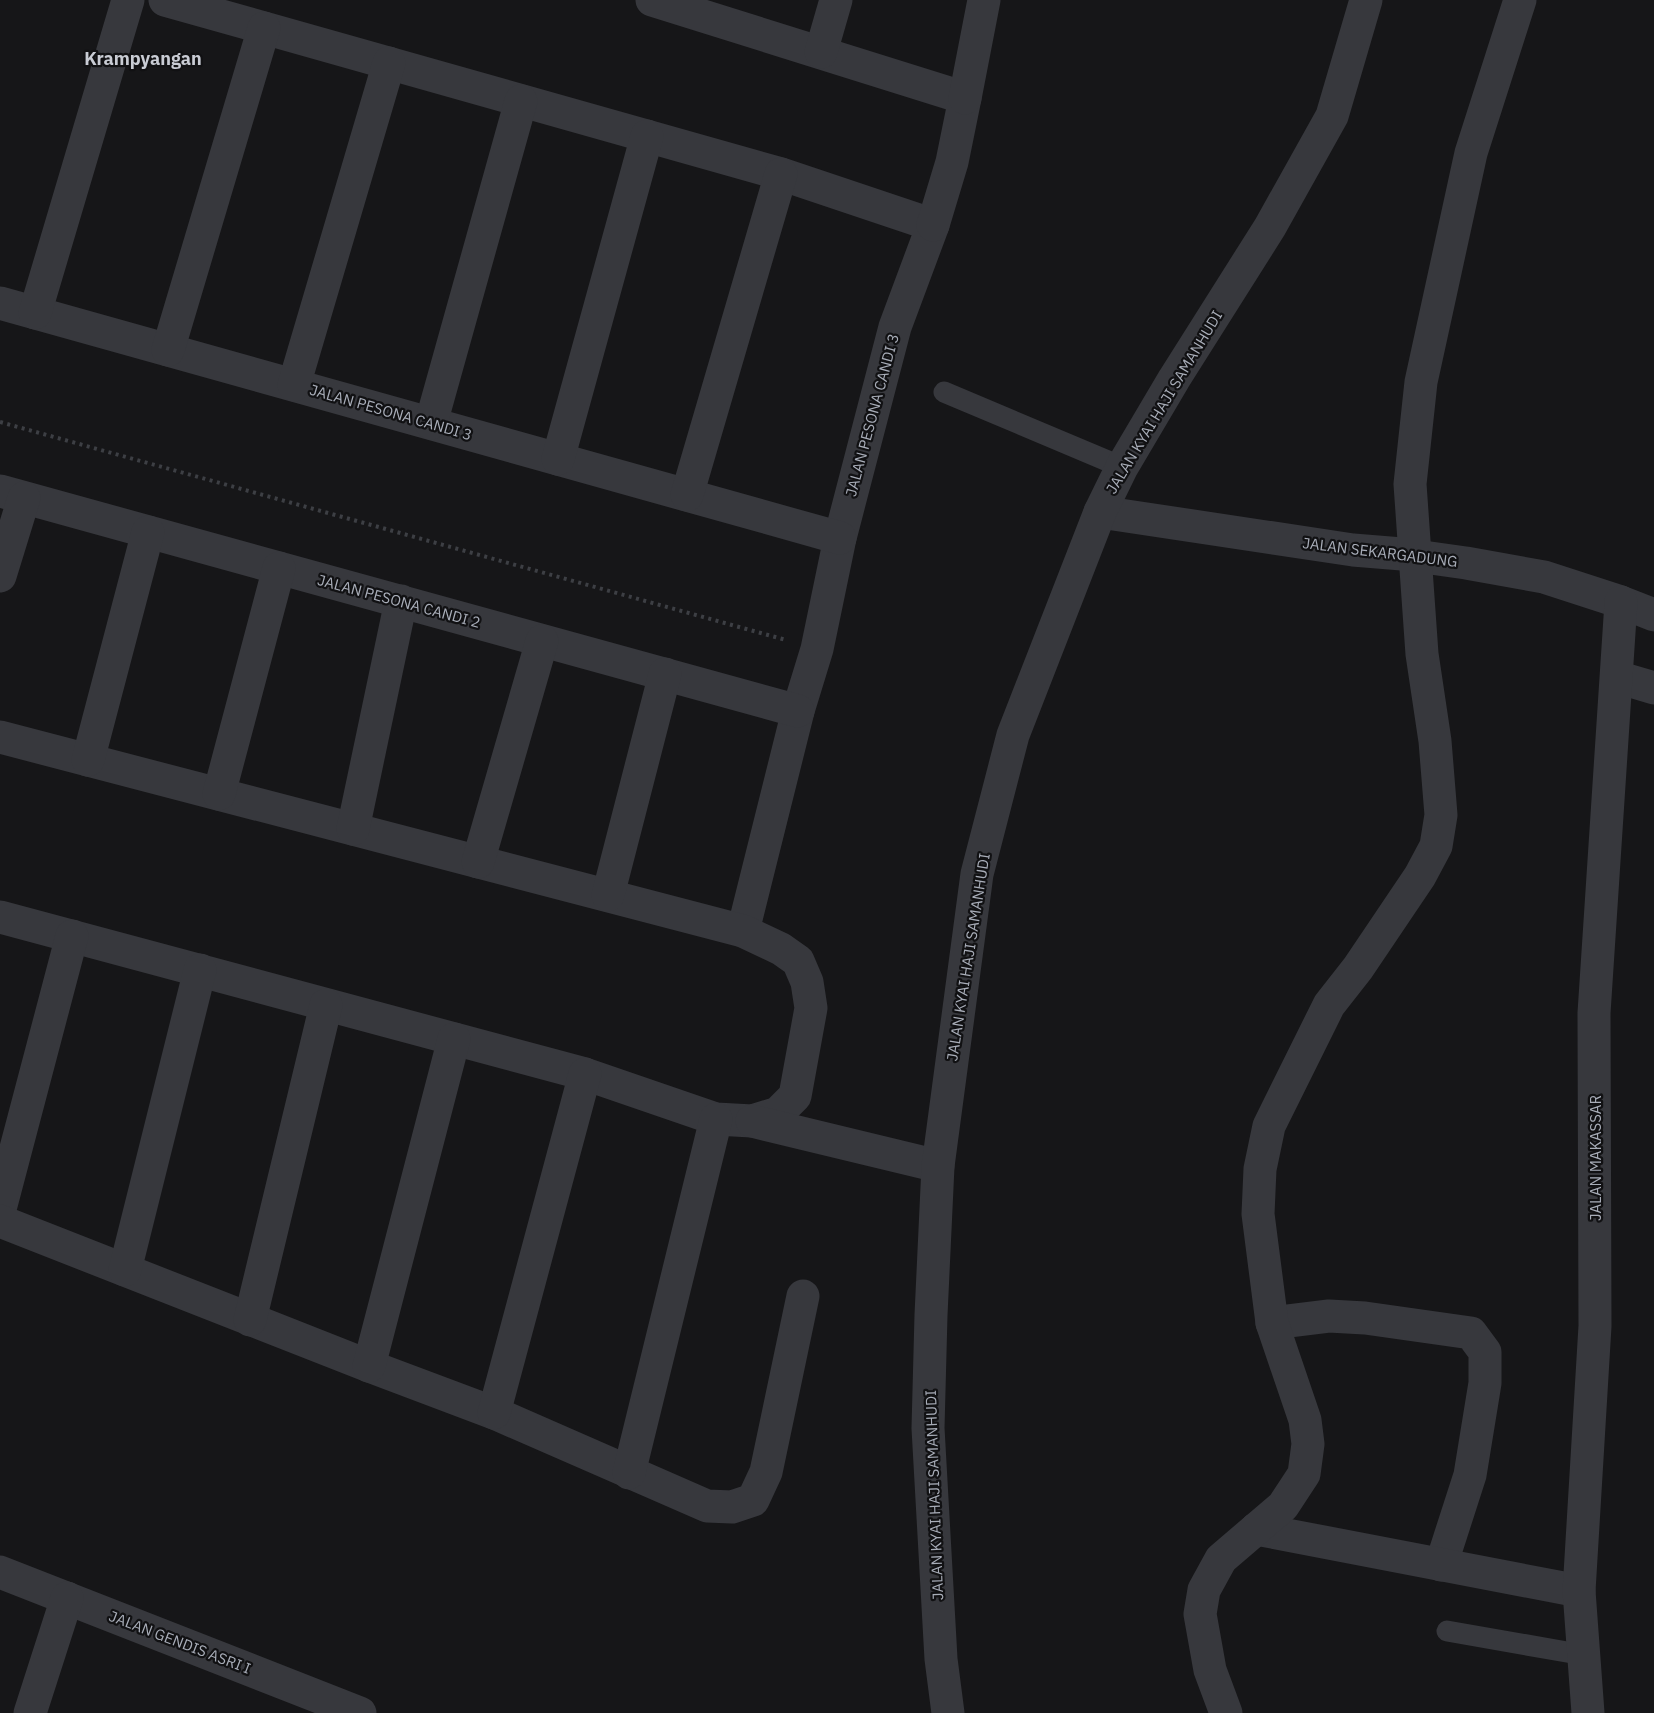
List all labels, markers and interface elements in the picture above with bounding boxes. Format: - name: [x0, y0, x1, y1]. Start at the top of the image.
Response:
- district label: Krampyangan: [84, 47, 202, 70]
- street label: JALAN KYAI HAJI SAMANHUDI: [1102, 307, 1226, 497]
- street label: JALAN PESONA CANDI 3: [841, 331, 903, 499]
- street label: JALAN PESONA CANDI 3: [308, 380, 474, 444]
- street label: JALAN SEKARGADUNG: [1301, 533, 1459, 571]
- street label: JALAN PESONA CANDI 2: [315, 570, 483, 632]
- street label: JALAN KYAI HAJI SAMANHUDI: [942, 852, 994, 1062]
- street label: JALAN MAKASSAR: [1586, 1095, 1605, 1221]
- street label: JALAN KYAI HAJI SAMANHUDI: [921, 1390, 947, 1600]
- street label: JALAN GENDIS ASRI I: [106, 1606, 254, 1678]

